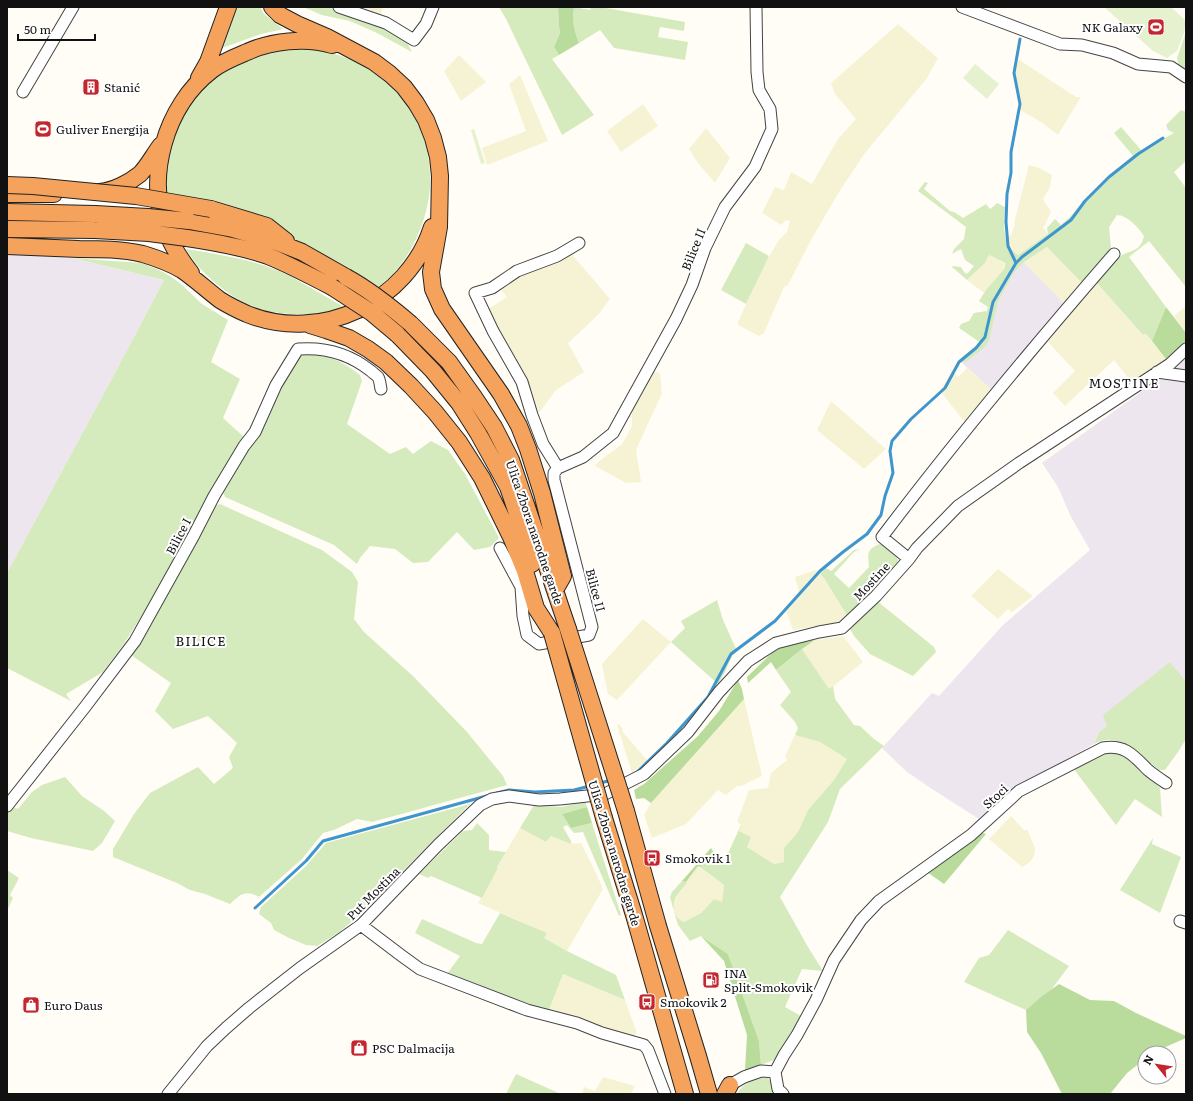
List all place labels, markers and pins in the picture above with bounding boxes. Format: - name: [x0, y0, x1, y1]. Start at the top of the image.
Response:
- sports icon: NK Galaxy: [1146, 17, 1166, 37]
- place label: NK Galaxy: [1082, 18, 1143, 36]
- building icon: Stanić: [81, 77, 101, 97]
- place label: Stanić: [104, 78, 140, 96]
- sports icon: Guliver Energija: [33, 119, 53, 139]
- place label: Guliver Energija: [56, 120, 150, 138]
- bus stop icon: Smokovik 1: [642, 848, 662, 868]
- place label: Smokovik 1: [665, 849, 730, 867]
- place label: INA Split-Smokovik: [724, 964, 814, 996]
- fuel station icon: INA Split-Smokovik: [701, 970, 721, 990]
- bus stop icon: Smokovik 2: [637, 992, 657, 1012]
- place label: Smokovik 2: [660, 993, 727, 1011]
- shop icon: Euro Daus: [21, 995, 41, 1015]
- place label: Euro Daus: [44, 996, 103, 1014]
- shop icon: PSC Dalmacija: [349, 1038, 369, 1058]
- place label: PSC Dalmacija: [372, 1039, 455, 1057]

